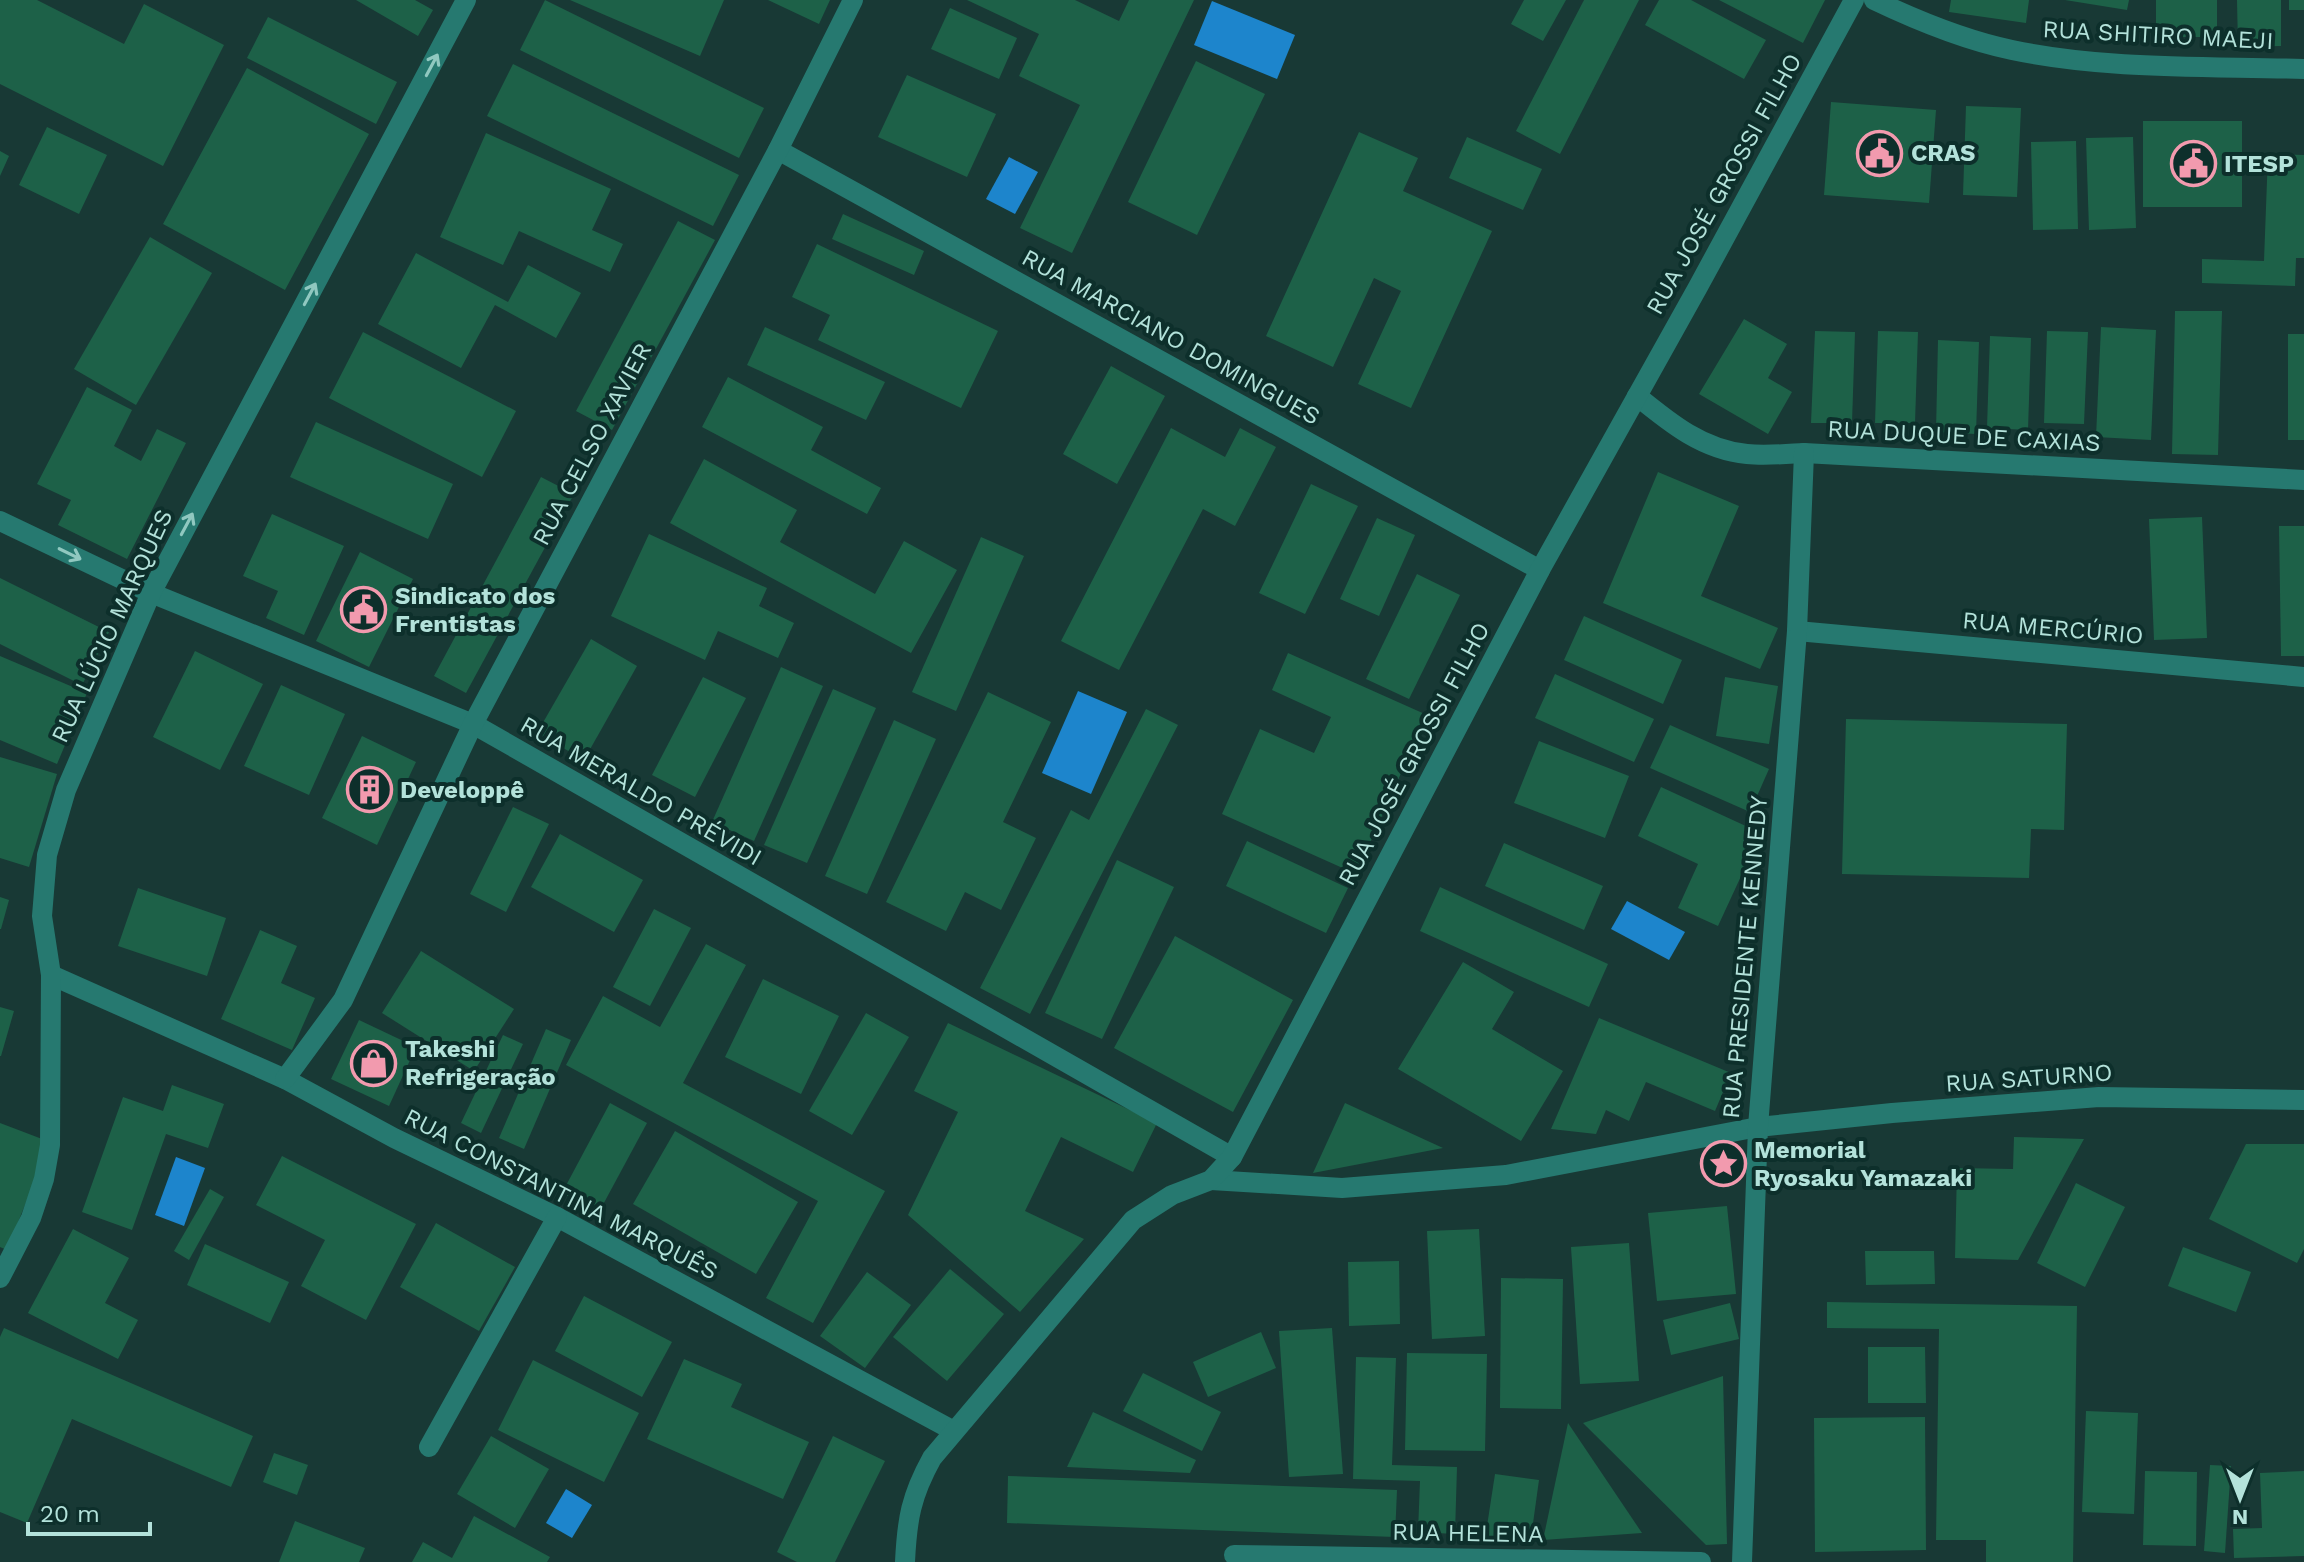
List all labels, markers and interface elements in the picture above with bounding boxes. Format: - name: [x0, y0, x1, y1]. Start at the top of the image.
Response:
- street label: RUA SHITIRO MAEJI: [2042, 15, 2274, 55]
- street label: RUA JOSÉ GROSSI FILHO: [1640, 49, 1808, 319]
- one-way arrow: [424, 54, 440, 77]
- public building icon: CRAS: [1856, 129, 1904, 177]
- place label: CRAS: [1911, 139, 1976, 167]
- public building icon: ITESP: [2169, 140, 2217, 188]
- place label: ITESP: [2224, 150, 2294, 178]
- street label: RUA MARCIANO DOMINGUES: [1017, 243, 1325, 431]
- one-way arrow: [302, 283, 318, 307]
- street label: RUA CELSO XAVIER: [527, 338, 657, 550]
- street label: RUA DUQUE DE CAXIAS: [1827, 415, 2101, 457]
- street label: RUA LÚCIO MARQUES: [46, 505, 178, 747]
- one-way arrow: [180, 513, 196, 536]
- one-way arrow: [58, 547, 82, 562]
- place label: Sindicato dos Frentistas: [395, 582, 556, 638]
- public building icon: Sindicato dos Frentistas: [340, 586, 388, 634]
- street label: RUA MERCÚRIO: [1961, 606, 2145, 650]
- street label: RUA JOSÉ GROSSI FILHO: [1333, 618, 1495, 890]
- street label: RUA MERALDO PRÉVIDI: [515, 710, 767, 872]
- building icon: Developpê: [345, 766, 393, 814]
- place label: Developpê: [400, 776, 524, 804]
- street label: RUA PRESIDENTE KENNEDY: [1717, 794, 1773, 1120]
- place label: Takeshi Refrigeração: [405, 1035, 556, 1091]
- shop icon: Takeshi Refrigeração: [350, 1039, 398, 1087]
- street label: RUA SATURNO: [1945, 1058, 2113, 1098]
- street label: RUA CONSTANTINA MARQUÊS: [400, 1103, 722, 1285]
- place label: Memorial Ryosaku Yamazaki: [1754, 1136, 1972, 1192]
- place icon: Memorial Ryosaku Yamazaki: [1699, 1140, 1747, 1188]
- north arrow: [2200, 1458, 2280, 1538]
- scale bar: [28, 1486, 150, 1536]
- text: 20 m: [40, 1500, 100, 1528]
- text: N: [2232, 1505, 2248, 1530]
- street label: RUA HELENA: [1392, 1518, 1544, 1548]

